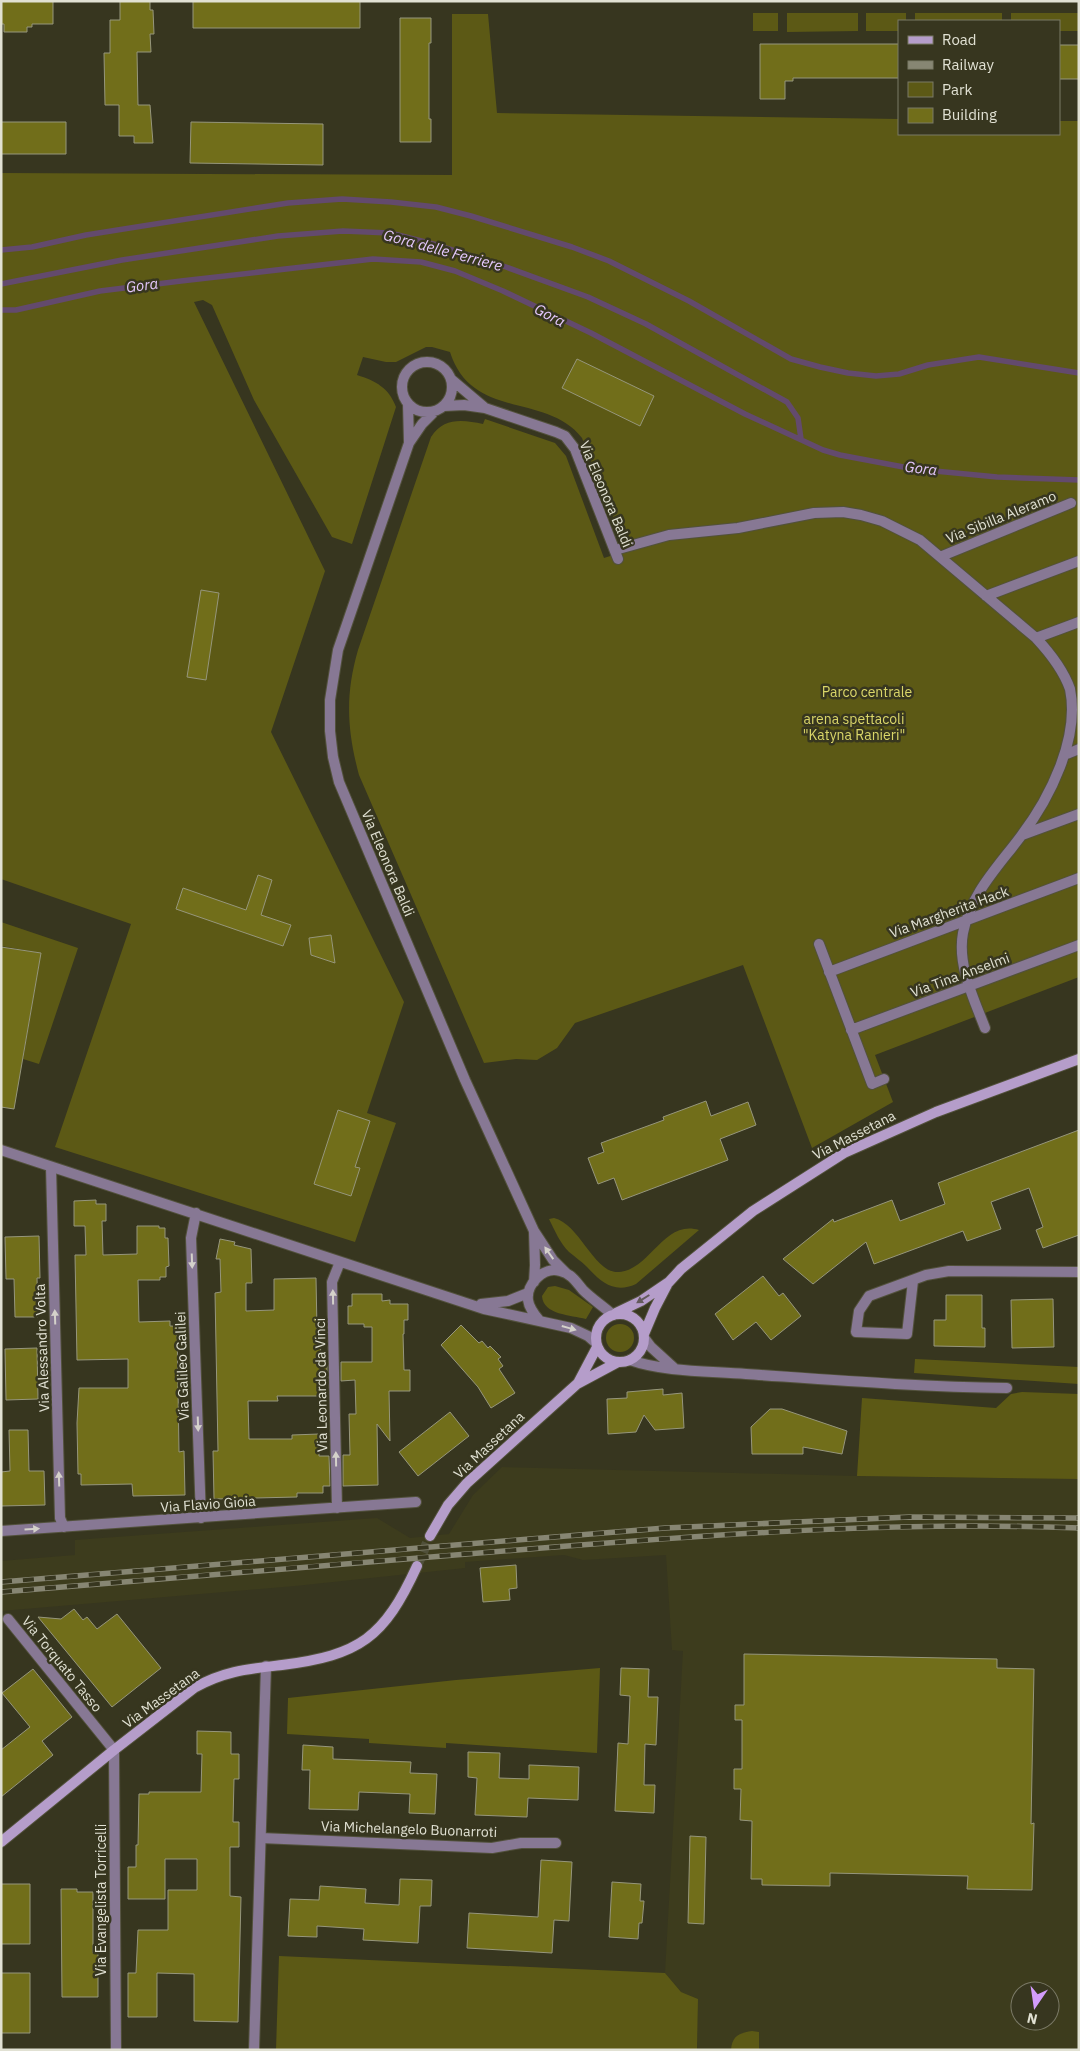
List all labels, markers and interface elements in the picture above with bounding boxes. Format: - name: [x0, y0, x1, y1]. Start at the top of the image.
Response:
- legend: [898, 20, 1060, 135]
- text: Road: [942, 30, 977, 49]
- text: Railway: [942, 55, 995, 74]
- text: Park: [942, 80, 972, 99]
- text: Building: [942, 105, 997, 124]
- water label: Gora delle Ferriere: [382, 225, 505, 275]
- water label: Gora: [125, 274, 159, 296]
- water label: Gora: [531, 299, 569, 331]
- street label: Via Eleonora Baldi: [575, 438, 637, 550]
- water label: Gora: [904, 457, 938, 479]
- street label: Via Sibilla Aleramo: [943, 487, 1059, 547]
- park label: Parco centrale: [822, 683, 913, 701]
- park label: arena spettacoli "Katyna Ranieri": [803, 710, 905, 744]
- street label: Via Eleonora Baldi: [357, 807, 419, 919]
- street label: Via Margherita Hack: [887, 882, 1012, 942]
- street label: Via Tina Anselmi: [908, 949, 1012, 1001]
- street label: Via Massetana: [809, 1106, 899, 1164]
- one-way arrow: [544, 1246, 554, 1260]
- one-way arrow: [188, 1254, 196, 1270]
- street label: Via Alessandro Volta: [31, 1283, 53, 1413]
- one-way arrow: [328, 1289, 336, 1305]
- one-way arrow: [637, 1295, 650, 1304]
- one-way arrow: [51, 1308, 59, 1324]
- street label: Via Galileo Galilei: [171, 1311, 193, 1421]
- street label: Via Leonardo da Vinci: [311, 1318, 331, 1452]
- one-way arrow: [562, 1325, 577, 1333]
- street label: Via Massetana: [450, 1407, 529, 1483]
- one-way arrow: [194, 1416, 202, 1432]
- one-way arrow: [332, 1451, 340, 1467]
- one-way arrow: [55, 1471, 63, 1487]
- street label: Via Flavio Gioia: [160, 1492, 257, 1516]
- one-way arrow: [25, 1525, 41, 1533]
- street label: Via Torquato Tasso: [18, 1612, 106, 1716]
- street label: Via Massetana: [119, 1664, 203, 1732]
- street label: Via Michelangelo Buonarroti: [321, 1817, 497, 1841]
- street label: Via Evangelista Torricelli: [92, 1824, 110, 1976]
- north arrow: [1010, 1981, 1060, 2031]
- text: N: [1025, 2009, 1039, 2029]

